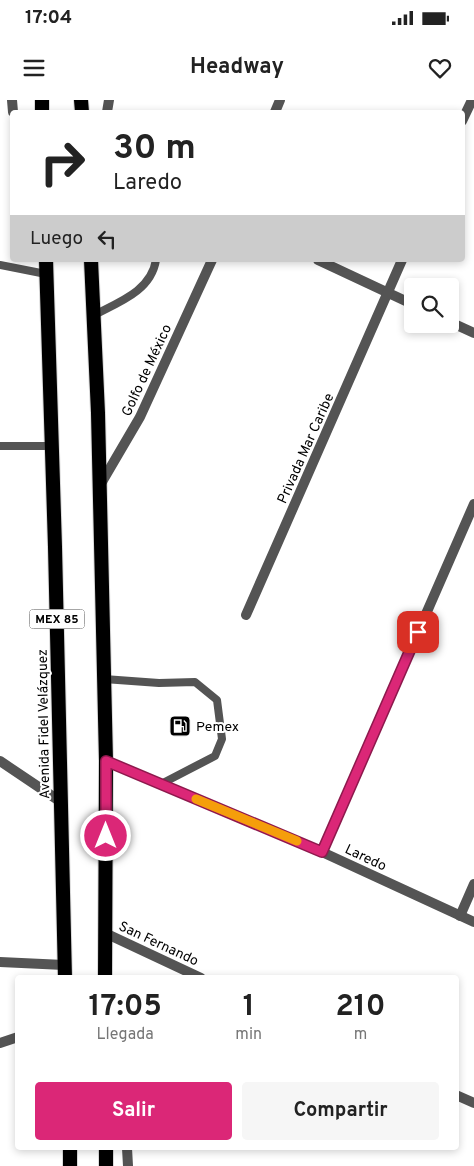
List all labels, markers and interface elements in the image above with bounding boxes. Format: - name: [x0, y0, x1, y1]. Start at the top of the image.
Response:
- text: 17:04: [25, 6, 72, 30]
- icon: menu: [20, 54, 48, 82]
- text: Headway: [190, 54, 284, 81]
- icon: heart: [426, 54, 454, 82]
- text: 30 m: [113, 127, 196, 171]
- icon: right: [30, 130, 95, 195]
- text: Laredo: [113, 170, 182, 197]
- icon: left: [93, 225, 121, 253]
- text: Luego: [30, 227, 83, 251]
- map controls: [404, 278, 459, 333]
- button: search: [404, 278, 459, 333]
- street label: Golfo de México: [119, 322, 176, 419]
- street label: Privada Mar Caribe: [274, 391, 338, 506]
- road number: MEX 85: [30, 609, 84, 628]
- pin: [397, 611, 439, 653]
- icon: arrive: [404, 618, 432, 646]
- street label: Avenida Fidel Velázquez: [35, 649, 54, 799]
- fuel station icon: Pemex: [168, 714, 192, 738]
- place label: Pemex: [196, 719, 239, 736]
- position arrow: [79, 809, 131, 861]
- street label: Laredo: [342, 841, 389, 875]
- street label: San Fernando: [116, 918, 201, 970]
- text: 17:05: [88, 989, 162, 1026]
- text: 1: [243, 989, 255, 1026]
- text: 210: [335, 989, 386, 1026]
- text: Llegada: [97, 1025, 154, 1045]
- text: min: [235, 1025, 262, 1045]
- text: m: [354, 1025, 367, 1045]
- button: Salir: [35, 1082, 232, 1140]
- button: Compartir: [242, 1082, 439, 1140]

